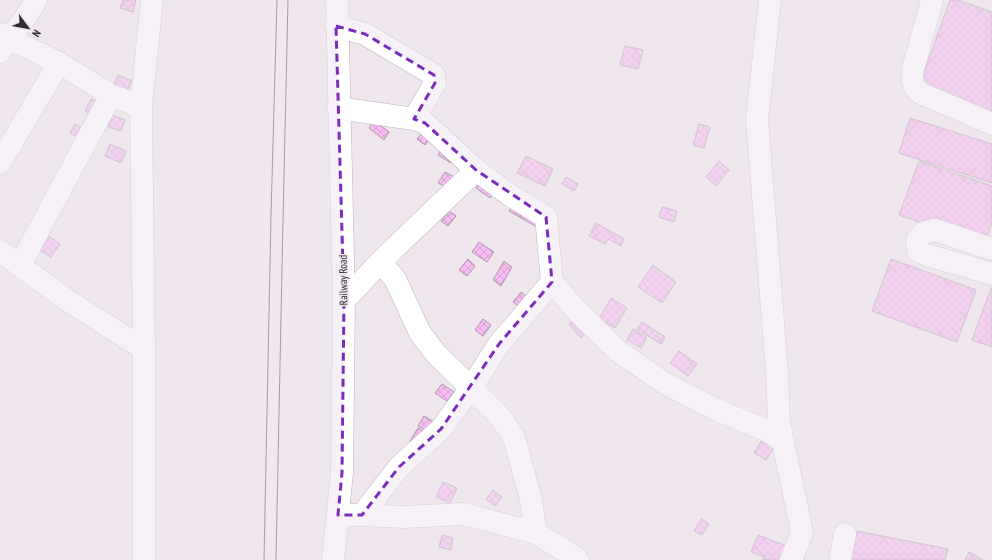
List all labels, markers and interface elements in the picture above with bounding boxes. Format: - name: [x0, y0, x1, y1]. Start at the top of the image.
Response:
- north arrow: [8, 8, 48, 48]
- text: N: [29, 27, 44, 40]
- street label: Railway Road: [336, 254, 350, 305]

